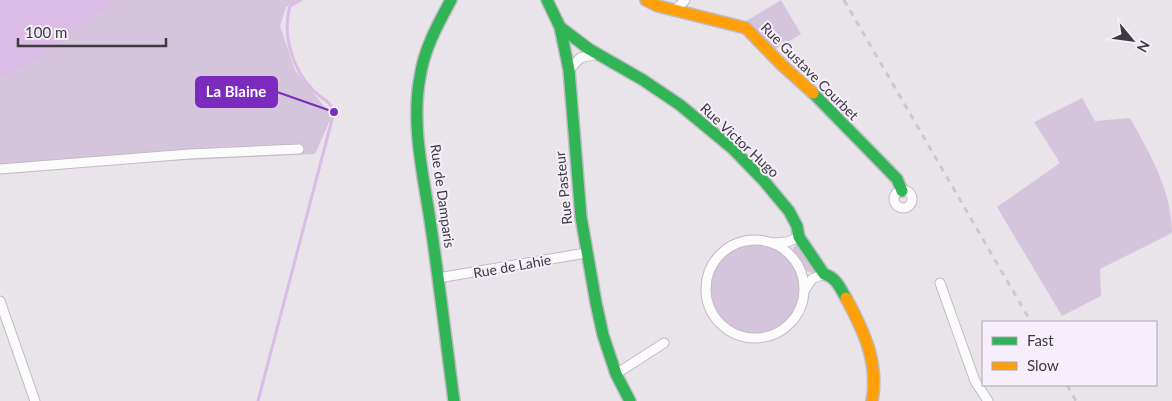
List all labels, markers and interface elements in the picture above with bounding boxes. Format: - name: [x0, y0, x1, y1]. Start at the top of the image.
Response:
- scale bar: [18, 15, 165, 47]
- north arrow: [1107, 15, 1157, 65]
- street label: Rue Gustave Courbet: [758, 19, 862, 123]
- text: 100 m: [25, 23, 67, 41]
- text: N: [1134, 38, 1154, 55]
- callout: La Blaine: [196, 77, 277, 107]
- text: La Blaine: [206, 82, 266, 100]
- street label: Rue Victor Hugo: [697, 99, 783, 181]
- street label: Rue de Damparis: [427, 143, 459, 249]
- street label: Rue Pasteur: [551, 150, 575, 226]
- street label: Rue de Lahie: [472, 251, 552, 281]
- legend: [982, 321, 1157, 386]
- text: Fast: [1027, 331, 1054, 349]
- text: Slow: [1027, 356, 1059, 374]

